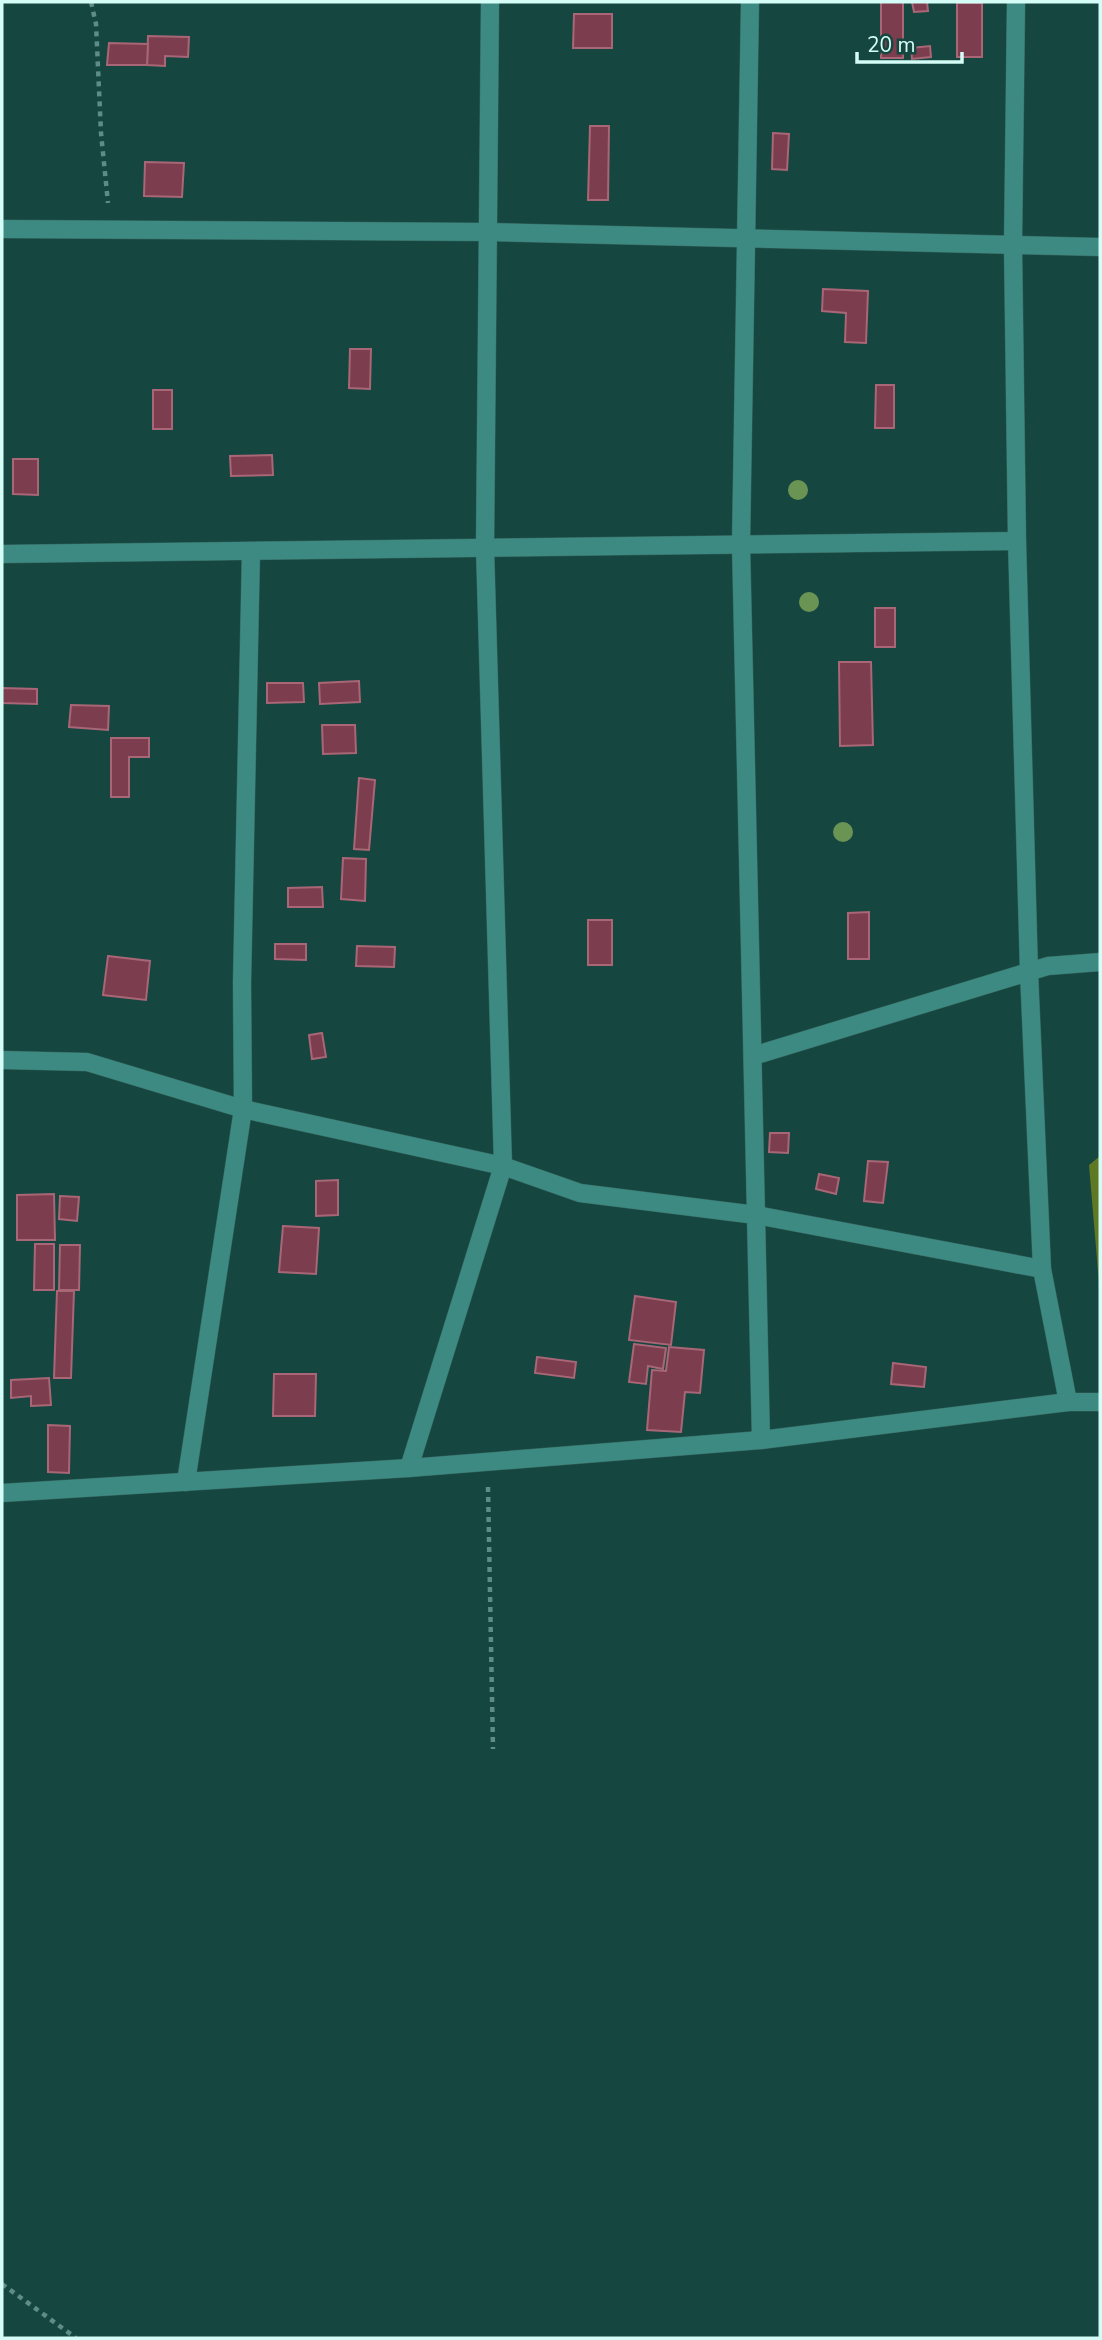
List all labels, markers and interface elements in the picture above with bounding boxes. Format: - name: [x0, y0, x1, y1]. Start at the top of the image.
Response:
- scale bar: [857, 21, 962, 65]
- text: 20 m: [867, 31, 916, 59]

